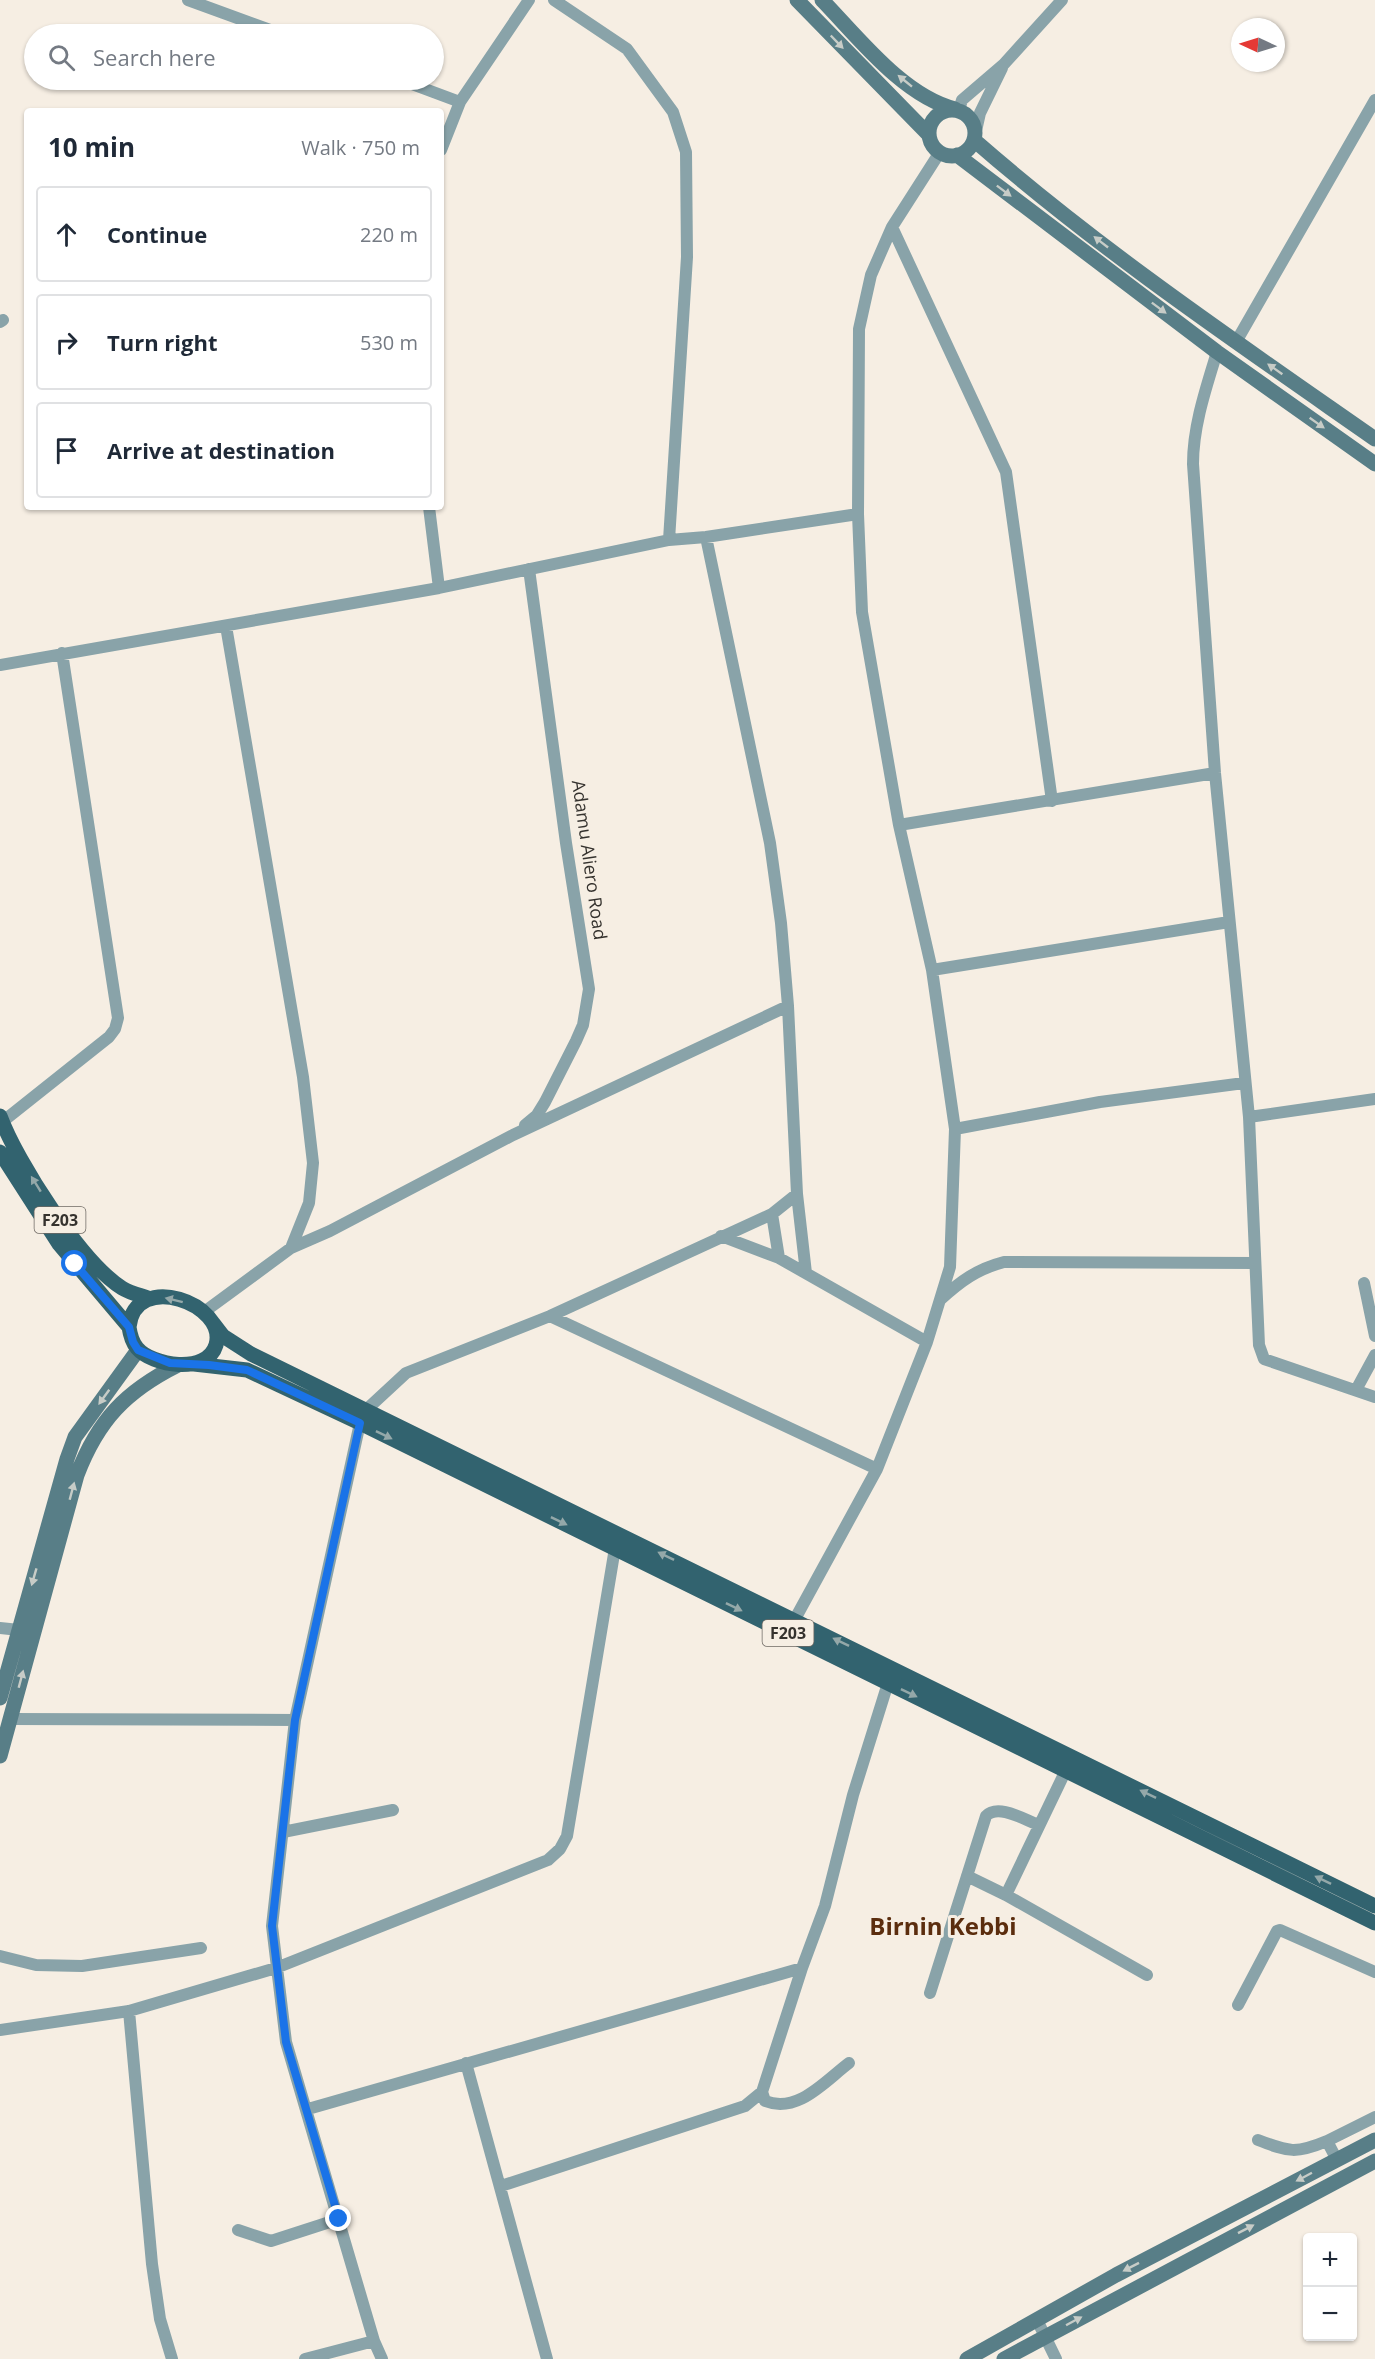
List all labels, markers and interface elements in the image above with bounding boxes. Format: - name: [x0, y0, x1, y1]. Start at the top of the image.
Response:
- north arrow: [1231, 18, 1285, 72]
- search box: [24, 24, 444, 90]
- one-way arrow: [830, 34, 844, 48]
- icon: search: [45, 41, 78, 74]
- text: Search here: [93, 42, 216, 72]
- one-way arrow: [897, 75, 912, 88]
- text: 10 min: [48, 129, 135, 165]
- text: Walk · 750 m: [301, 134, 420, 161]
- one-way arrow: [996, 184, 1012, 197]
- icon: ahead: [50, 218, 83, 251]
- text: Continue: [107, 219, 207, 249]
- text: 220 m: [360, 221, 418, 248]
- one-way arrow: [1093, 236, 1109, 248]
- one-way arrow: [1152, 302, 1167, 314]
- icon: right: [50, 326, 83, 359]
- text: Turn right: [107, 327, 218, 357]
- text: 530 m: [360, 329, 418, 356]
- one-way arrow: [1268, 363, 1284, 375]
- one-way arrow: [1309, 417, 1325, 429]
- icon: arrive: [50, 434, 83, 467]
- text: Arrive at destination: [107, 435, 335, 465]
- street label: Adamu Aliero Road: [567, 778, 613, 941]
- one-way arrow: [31, 1176, 42, 1192]
- road number: F203: [34, 1207, 86, 1233]
- route start: [61, 1250, 87, 1276]
- one-way arrow: [165, 1294, 183, 1304]
- one-way arrow: [98, 1389, 110, 1405]
- one-way arrow: [376, 1430, 393, 1439]
- one-way arrow: [68, 1482, 78, 1500]
- one-way arrow: [551, 1516, 568, 1525]
- one-way arrow: [657, 1552, 674, 1561]
- one-way arrow: [28, 1568, 38, 1586]
- one-way arrow: [726, 1602, 743, 1611]
- road number: F203: [762, 1620, 814, 1646]
- one-way arrow: [832, 1638, 850, 1648]
- one-way arrow: [17, 1670, 26, 1688]
- one-way arrow: [901, 1688, 918, 1698]
- one-way arrow: [1139, 1789, 1156, 1798]
- one-way arrow: [1314, 1875, 1331, 1885]
- district label: Birnin Kebbi: [869, 1909, 1017, 1942]
- one-way arrow: [1296, 2172, 1313, 2182]
- route end: [325, 2205, 351, 2231]
- one-way arrow: [1238, 2225, 1255, 2234]
- map controls: [1303, 2233, 1357, 2341]
- button: +: [1303, 2233, 1357, 2287]
- one-way arrow: [1123, 2262, 1140, 2272]
- button: −: [1303, 2287, 1357, 2341]
- one-way arrow: [1066, 2316, 1083, 2326]

